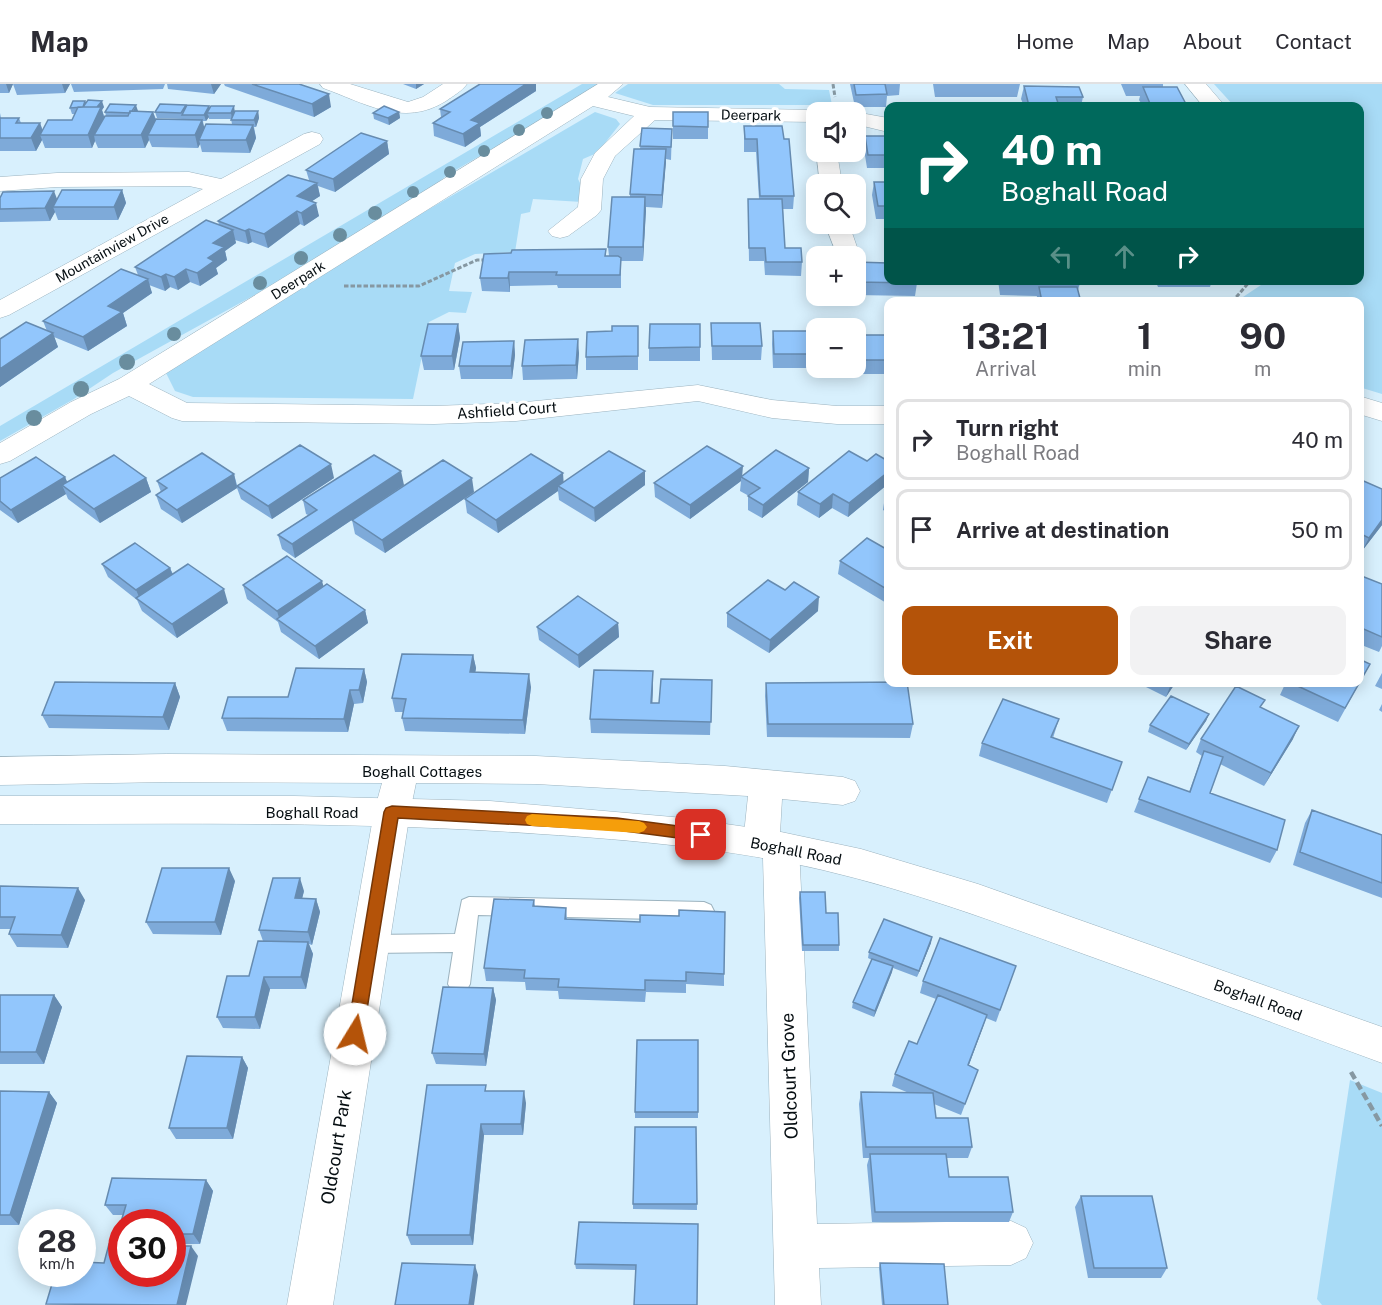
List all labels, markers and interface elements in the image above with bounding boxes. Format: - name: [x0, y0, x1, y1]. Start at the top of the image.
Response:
- text: Map: [30, 25, 89, 58]
- text: Home: [1016, 29, 1074, 54]
- text: Map: [1107, 29, 1150, 54]
- text: About: [1183, 29, 1242, 54]
- text: Contact: [1275, 29, 1352, 54]
- map controls: [806, 102, 866, 378]
- button: sound: [806, 102, 866, 162]
- street label: Deerpark: [721, 106, 781, 124]
- text: 40 m: [1001, 125, 1103, 174]
- icon: right: [902, 126, 980, 204]
- button: search: [806, 174, 866, 234]
- text: Boghall Road: [1001, 175, 1168, 207]
- street label: Mountainview Drive: [53, 210, 171, 286]
- icon: left: [1045, 240, 1078, 273]
- icon: ahead: [1108, 240, 1141, 273]
- icon: right: [1171, 240, 1204, 273]
- button: +: [806, 246, 866, 306]
- street label: Deerpark: [268, 257, 328, 303]
- text: 13:21: [962, 315, 1050, 357]
- text: 1: [1137, 315, 1152, 357]
- text: 90: [1239, 315, 1286, 357]
- button: −: [806, 318, 866, 378]
- text: Arrival: [975, 357, 1037, 381]
- text: min: [1128, 357, 1162, 381]
- text: m: [1254, 357, 1271, 381]
- street label: Ashfield Court: [456, 398, 558, 422]
- text: Turn right: [956, 415, 1059, 441]
- icon: right: [905, 423, 938, 456]
- text: 40 m: [1291, 427, 1343, 453]
- text: Boghall Road: [956, 441, 1080, 465]
- icon: arrive: [905, 513, 938, 546]
- text: Arrive at destination: [956, 517, 1169, 543]
- text: 50 m: [1291, 517, 1343, 543]
- button: Exit: [902, 606, 1118, 675]
- button: Share: [1130, 606, 1346, 675]
- street label: Boghall Cottages: [362, 763, 482, 780]
- street label: Boghall Road: [266, 804, 358, 821]
- pin: [675, 809, 726, 860]
- icon: arrive: [684, 818, 717, 851]
- street label: Boghall Road: [749, 834, 843, 868]
- street label: Boghall Road: [1211, 976, 1305, 1024]
- position arrow: [323, 1002, 387, 1066]
- street label: Oldcourt Grove: [776, 1012, 802, 1140]
- street label: Oldcourt Park: [317, 1088, 355, 1206]
- speed limit sign: 30: [108, 1209, 186, 1287]
- text: 28: [37, 1223, 77, 1259]
- text: km/h: [39, 1255, 75, 1272]

